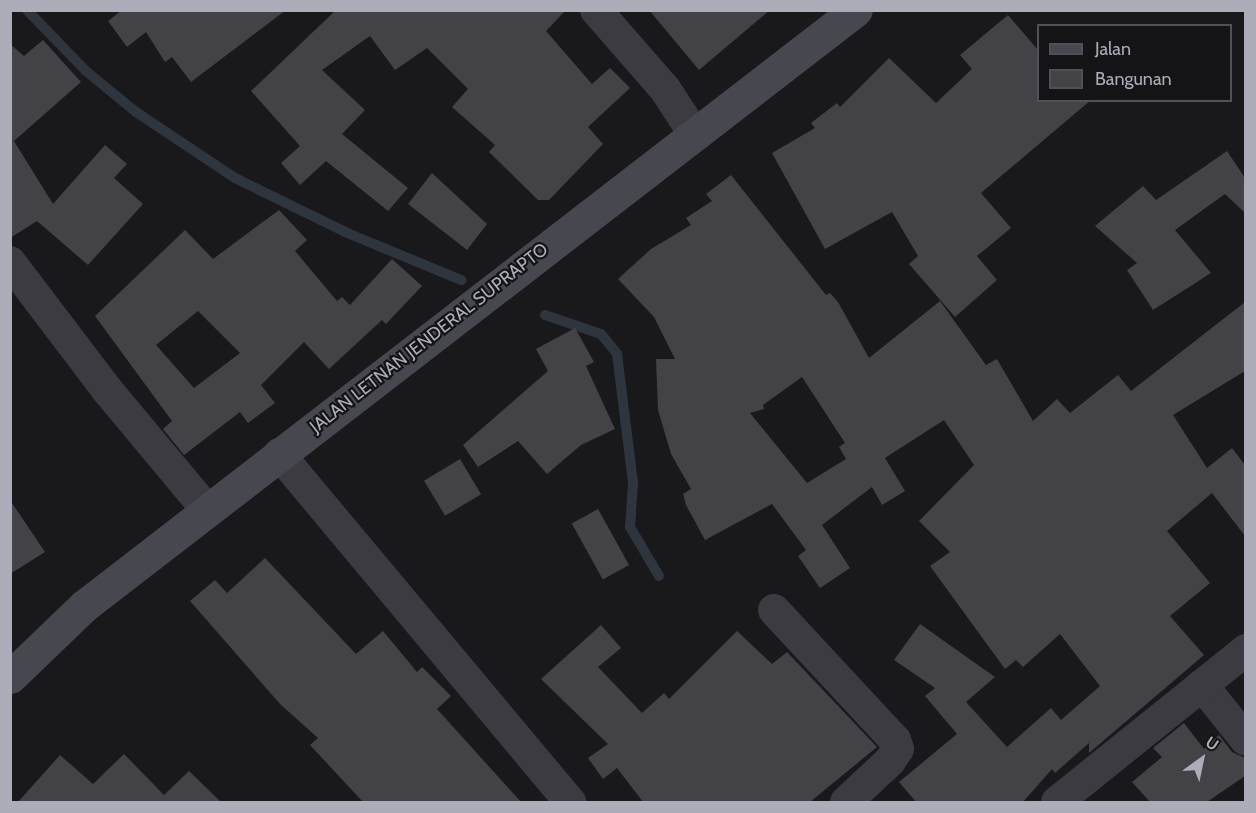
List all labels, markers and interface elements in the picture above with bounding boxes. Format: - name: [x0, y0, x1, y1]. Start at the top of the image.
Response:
- legend: [1037, 24, 1232, 102]
- text: Jalan: [1095, 38, 1131, 60]
- text: Bangunan: [1095, 68, 1172, 90]
- street label: JALAN LETNAN JENDERAL SUPRAPTO: [306, 238, 552, 438]
- north arrow: [1172, 729, 1232, 789]
- text: U: [1202, 732, 1222, 755]

